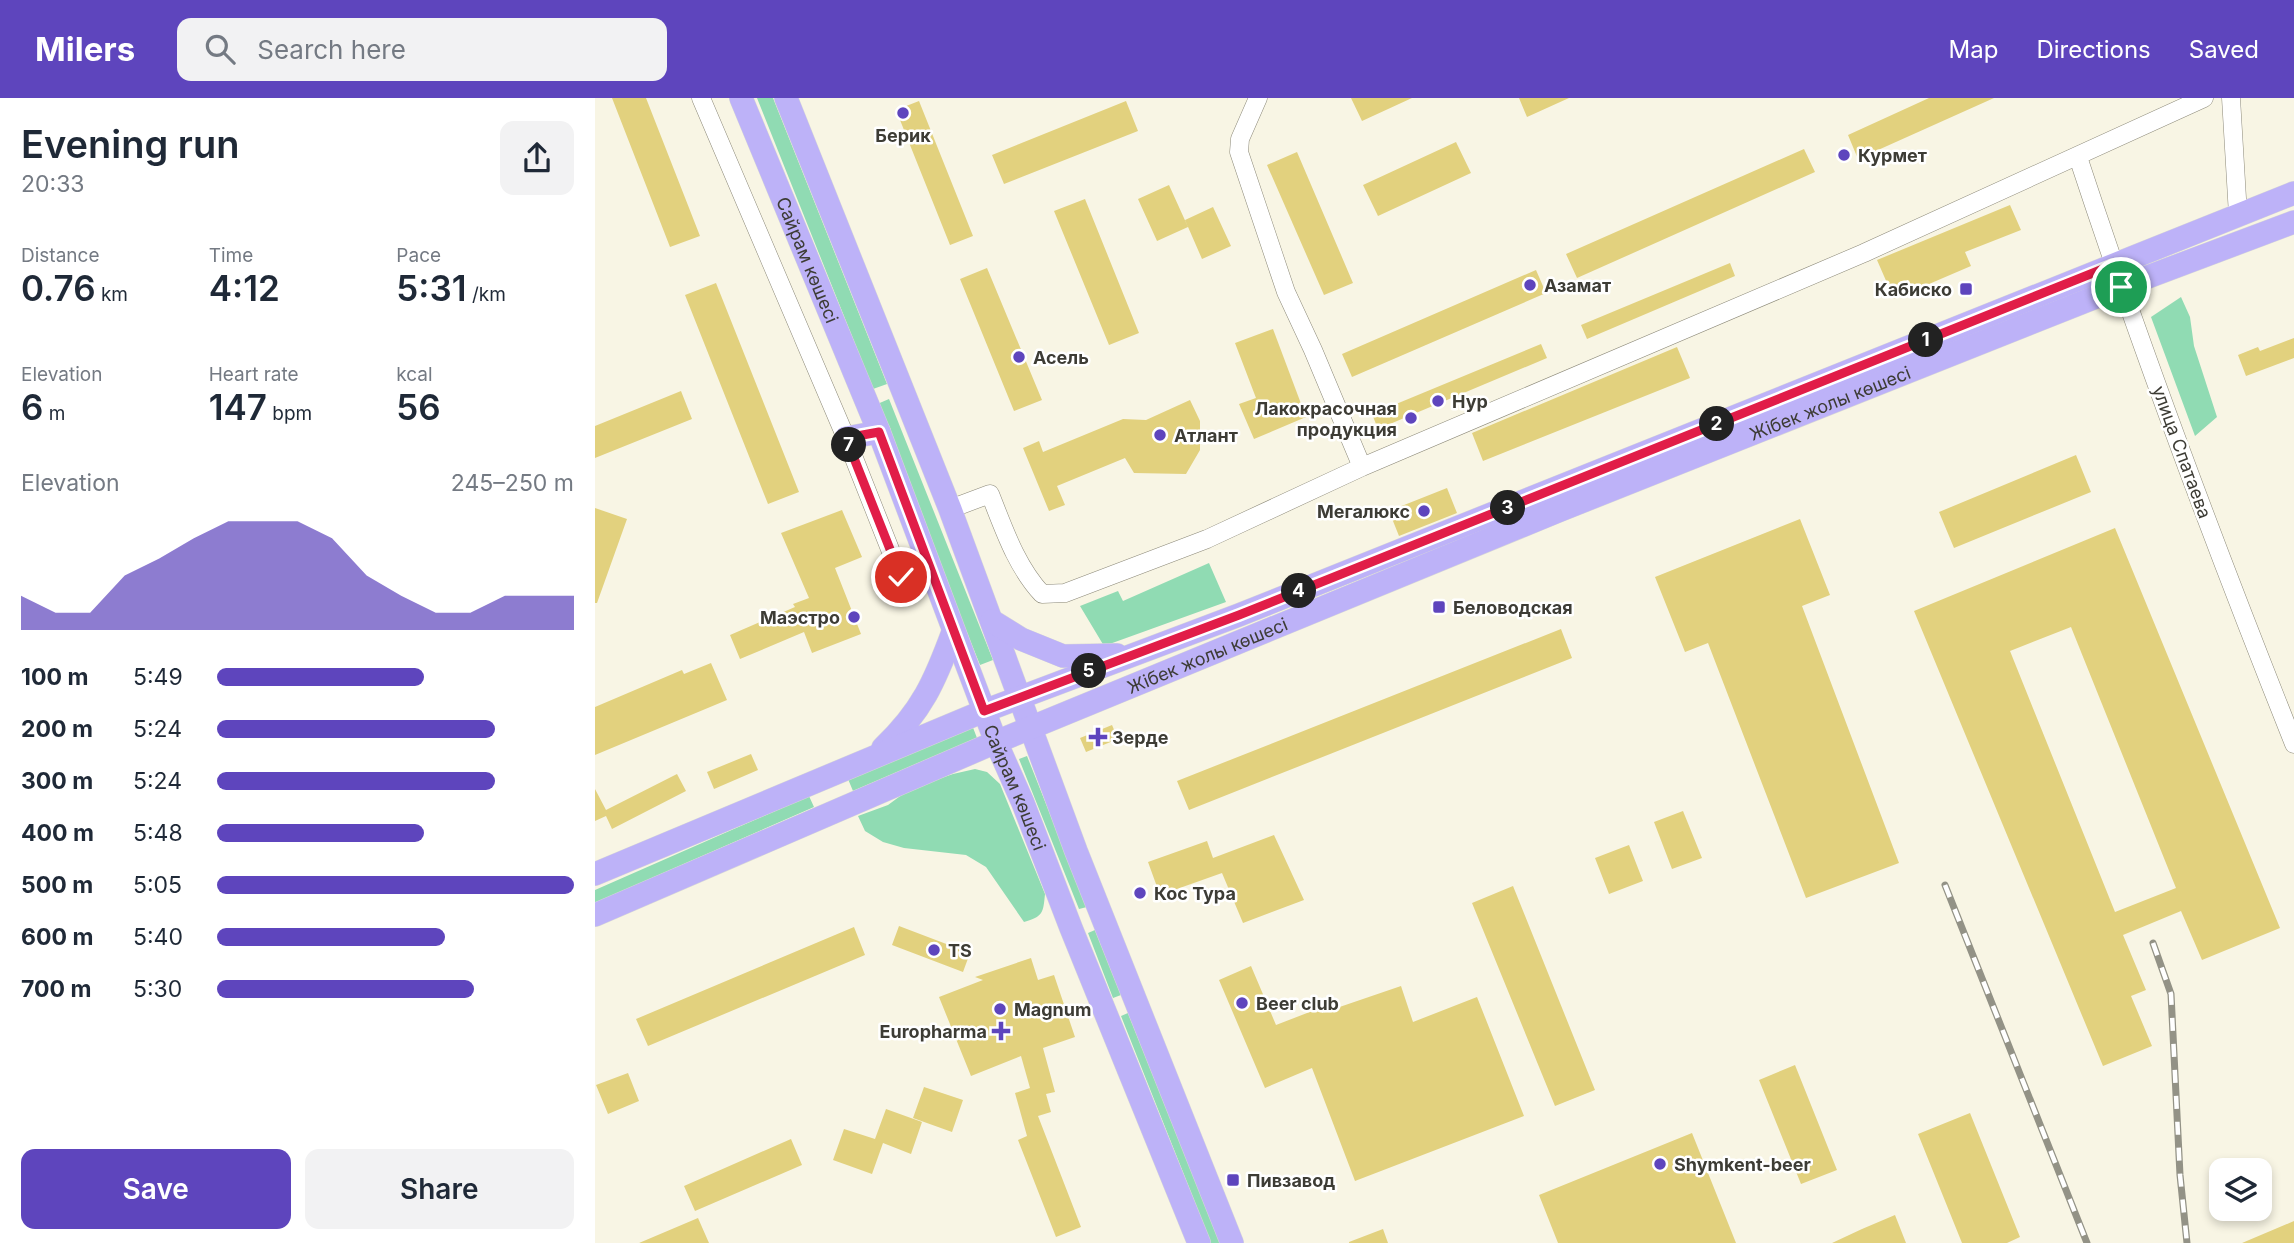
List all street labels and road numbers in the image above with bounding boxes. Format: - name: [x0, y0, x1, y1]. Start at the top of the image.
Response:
- street label: Сайрам көшесі: [772, 194, 843, 326]
- street label: Жібек жолы көшесі: [1746, 361, 1913, 444]
- street label: улица Спатаева: [2148, 383, 2216, 521]
- street label: Жібек жолы көшесі: [1124, 613, 1290, 698]
- street label: Сайрам көшесі: [980, 722, 1051, 853]

